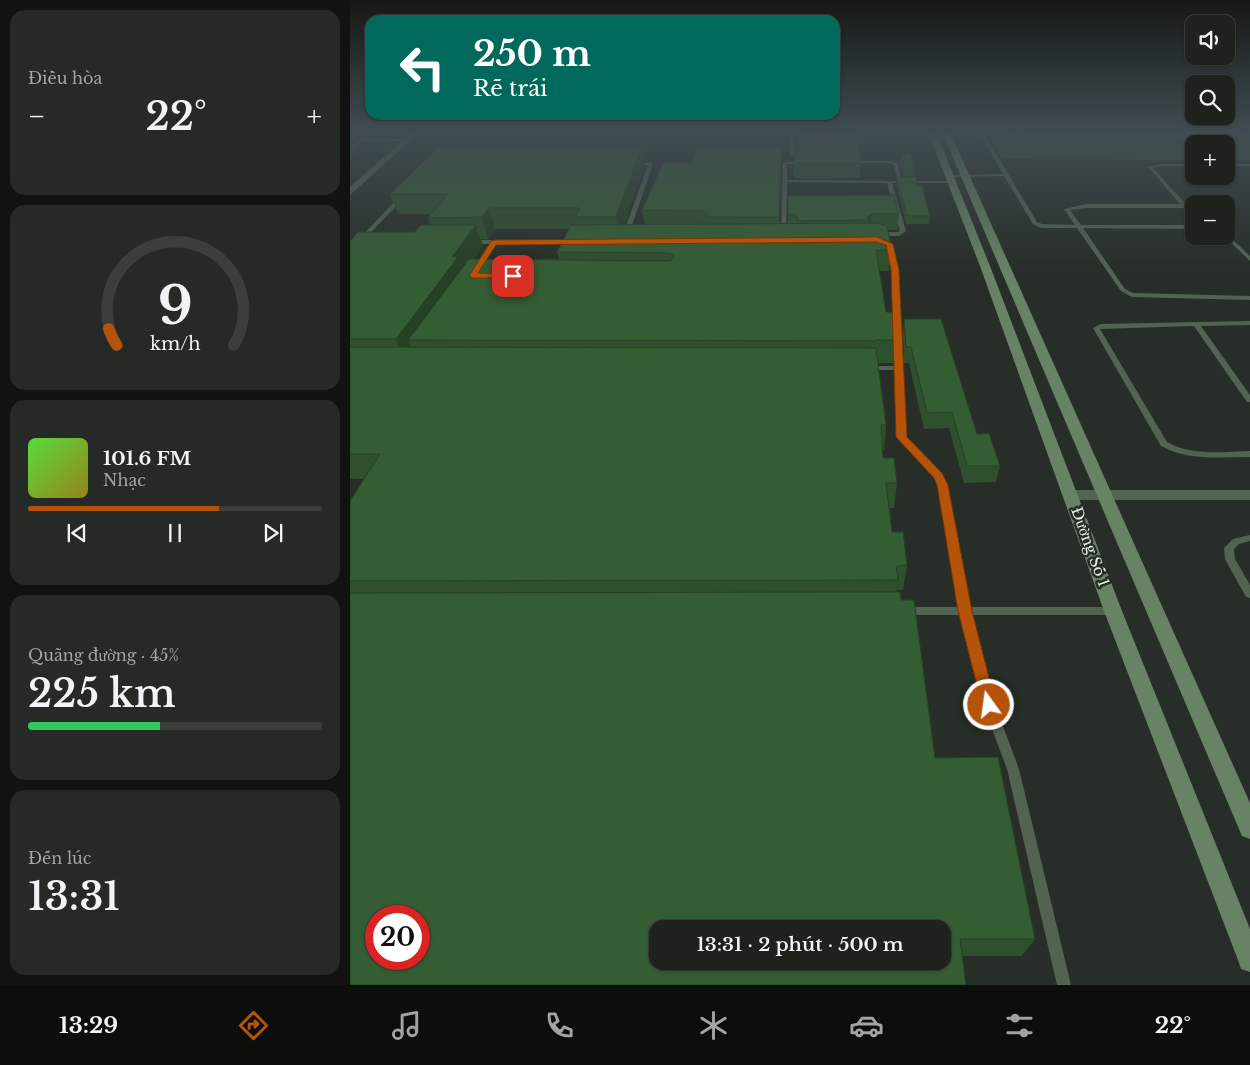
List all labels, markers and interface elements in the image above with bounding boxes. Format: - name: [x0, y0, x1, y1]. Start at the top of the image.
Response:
- map controls: [1185, 15, 1235, 245]
- button: sound: [1185, 15, 1235, 65]
- text: 250 m: [473, 32, 591, 75]
- icon: left: [390, 35, 455, 100]
- text: Điều hòa: [28, 68, 102, 88]
- text: Rẽ trái: [473, 75, 548, 102]
- button: search: [1185, 75, 1235, 125]
- text: 22°: [145, 93, 207, 140]
- text: −: [28, 99, 46, 134]
- text: +: [307, 99, 322, 134]
- button: +: [1185, 135, 1235, 185]
- button: −: [1185, 195, 1235, 245]
- pin: [492, 255, 534, 297]
- icon: arrive: [499, 262, 527, 290]
- text: 9: [157, 274, 193, 338]
- text: km/h: [150, 333, 200, 355]
- text: 101.6 FM: [103, 447, 191, 470]
- text: Nhạc: [103, 470, 146, 490]
- street label: Đường Số 1: [1067, 504, 1114, 589]
- icon: previous: [63, 519, 91, 547]
- icon: pause: [161, 519, 189, 547]
- icon: next: [259, 519, 287, 547]
- text: Quãng đường · 45%: [28, 645, 179, 665]
- text: 225 km: [28, 670, 176, 717]
- position arrow: [962, 678, 1014, 730]
- text: Đến lúc: [28, 848, 91, 868]
- text: 13:31: [28, 873, 120, 920]
- speed limit sign: 20: [365, 905, 430, 970]
- text: 13:31 · 2 phút · 500 m: [696, 933, 904, 956]
- icon: directions: [236, 1008, 271, 1043]
- icon: music: [389, 1008, 424, 1043]
- icon: phone: [542, 1008, 577, 1043]
- icon: climate: [696, 1008, 731, 1043]
- icon: car: [849, 1008, 884, 1043]
- icon: filters: [1002, 1008, 1037, 1043]
- text: 13:29: [59, 1012, 118, 1039]
- text: 22°: [1155, 1012, 1191, 1039]

